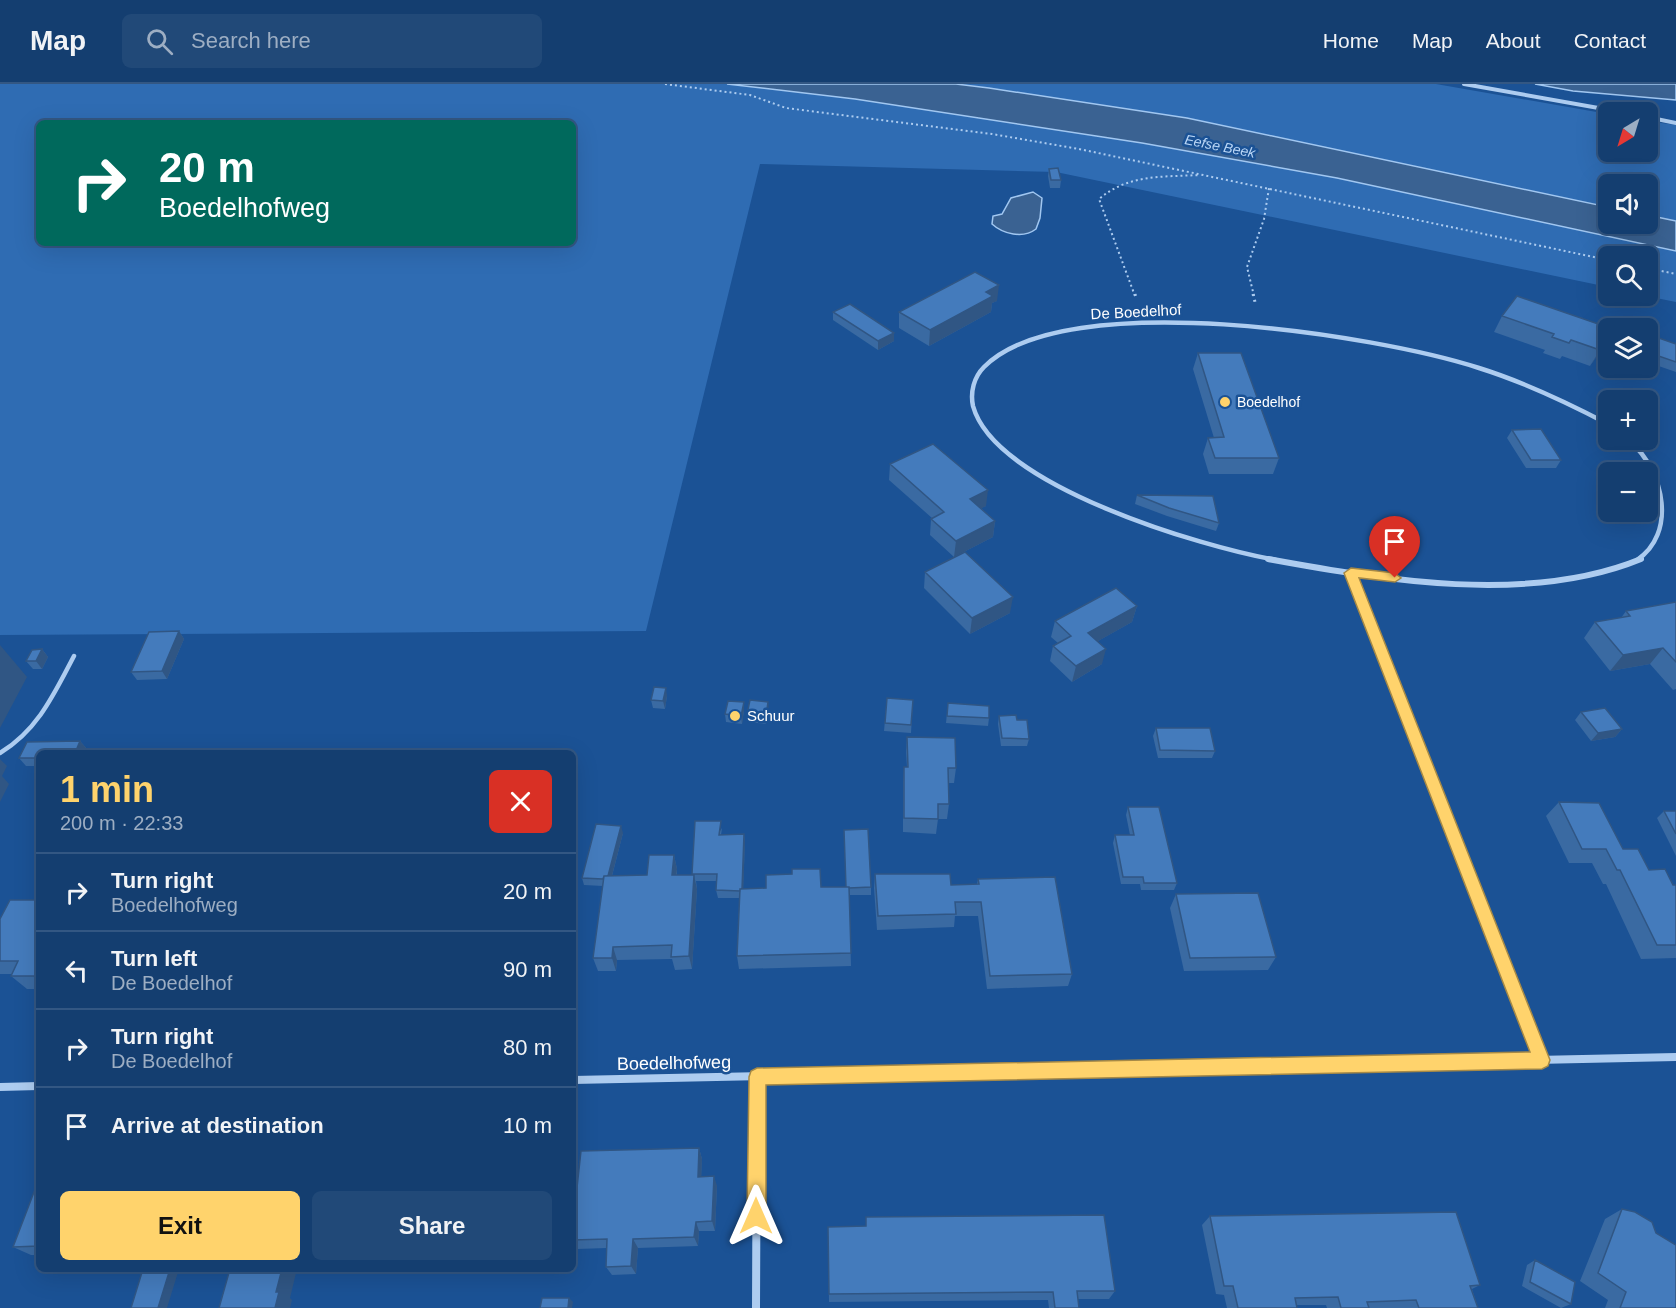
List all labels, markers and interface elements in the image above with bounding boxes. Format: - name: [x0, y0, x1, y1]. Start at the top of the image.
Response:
- search box: [122, 14, 542, 68]
- text: Map: [30, 25, 86, 56]
- icon: search: [143, 25, 176, 58]
- text: Search here: [191, 28, 311, 53]
- text: Home: [1323, 29, 1379, 52]
- text: Map: [1412, 29, 1453, 52]
- text: About: [1486, 29, 1541, 52]
- text: Contact: [1574, 29, 1646, 52]
- north arrow: [1598, 102, 1658, 162]
- map controls: [1598, 102, 1658, 522]
- water label: Eefse Beek: [1183, 131, 1258, 161]
- icon: right: [60, 144, 138, 222]
- text: 20 m: [159, 144, 255, 191]
- button: sound: [1598, 174, 1658, 234]
- text: Boedelhofweg: [159, 193, 330, 223]
- button: search: [1598, 246, 1658, 306]
- street label: De Boedelhof: [1090, 301, 1183, 322]
- button: layers: [1598, 318, 1658, 378]
- button: +: [1598, 390, 1658, 450]
- place label: Boedelhof: [1237, 394, 1300, 410]
- marker: Boedelhof: [1218, 395, 1232, 409]
- button: −: [1598, 462, 1658, 522]
- pin: [1369, 516, 1420, 578]
- icon: arrive: [1378, 525, 1411, 558]
- place label: Schuur: [747, 707, 795, 724]
- marker: Schuur: [728, 709, 742, 723]
- text: 1 min: [60, 769, 154, 810]
- button: close: [489, 770, 552, 833]
- text: 200 m · 22:33: [60, 812, 183, 834]
- text: Turn right: [111, 868, 213, 893]
- icon: right: [60, 876, 93, 909]
- text: 20 m: [503, 879, 552, 904]
- text: Boedelhofweg: [111, 894, 238, 916]
- text: Turn left: [111, 946, 197, 971]
- icon: left: [60, 954, 93, 987]
- text: 90 m: [503, 957, 552, 982]
- text: De Boedelhof: [111, 972, 232, 994]
- text: Turn right: [111, 1024, 213, 1049]
- icon: right: [60, 1032, 93, 1065]
- text: 80 m: [503, 1035, 552, 1060]
- text: De Boedelhof: [111, 1050, 232, 1072]
- street label: Boedelhofweg: [617, 1052, 731, 1074]
- icon: arrive: [60, 1110, 93, 1143]
- text: Arrive at destination: [111, 1113, 324, 1138]
- text: 10 m: [503, 1113, 552, 1138]
- position arrow: [724, 1184, 788, 1248]
- button: Exit: [60, 1191, 300, 1260]
- button: Share: [312, 1191, 552, 1260]

